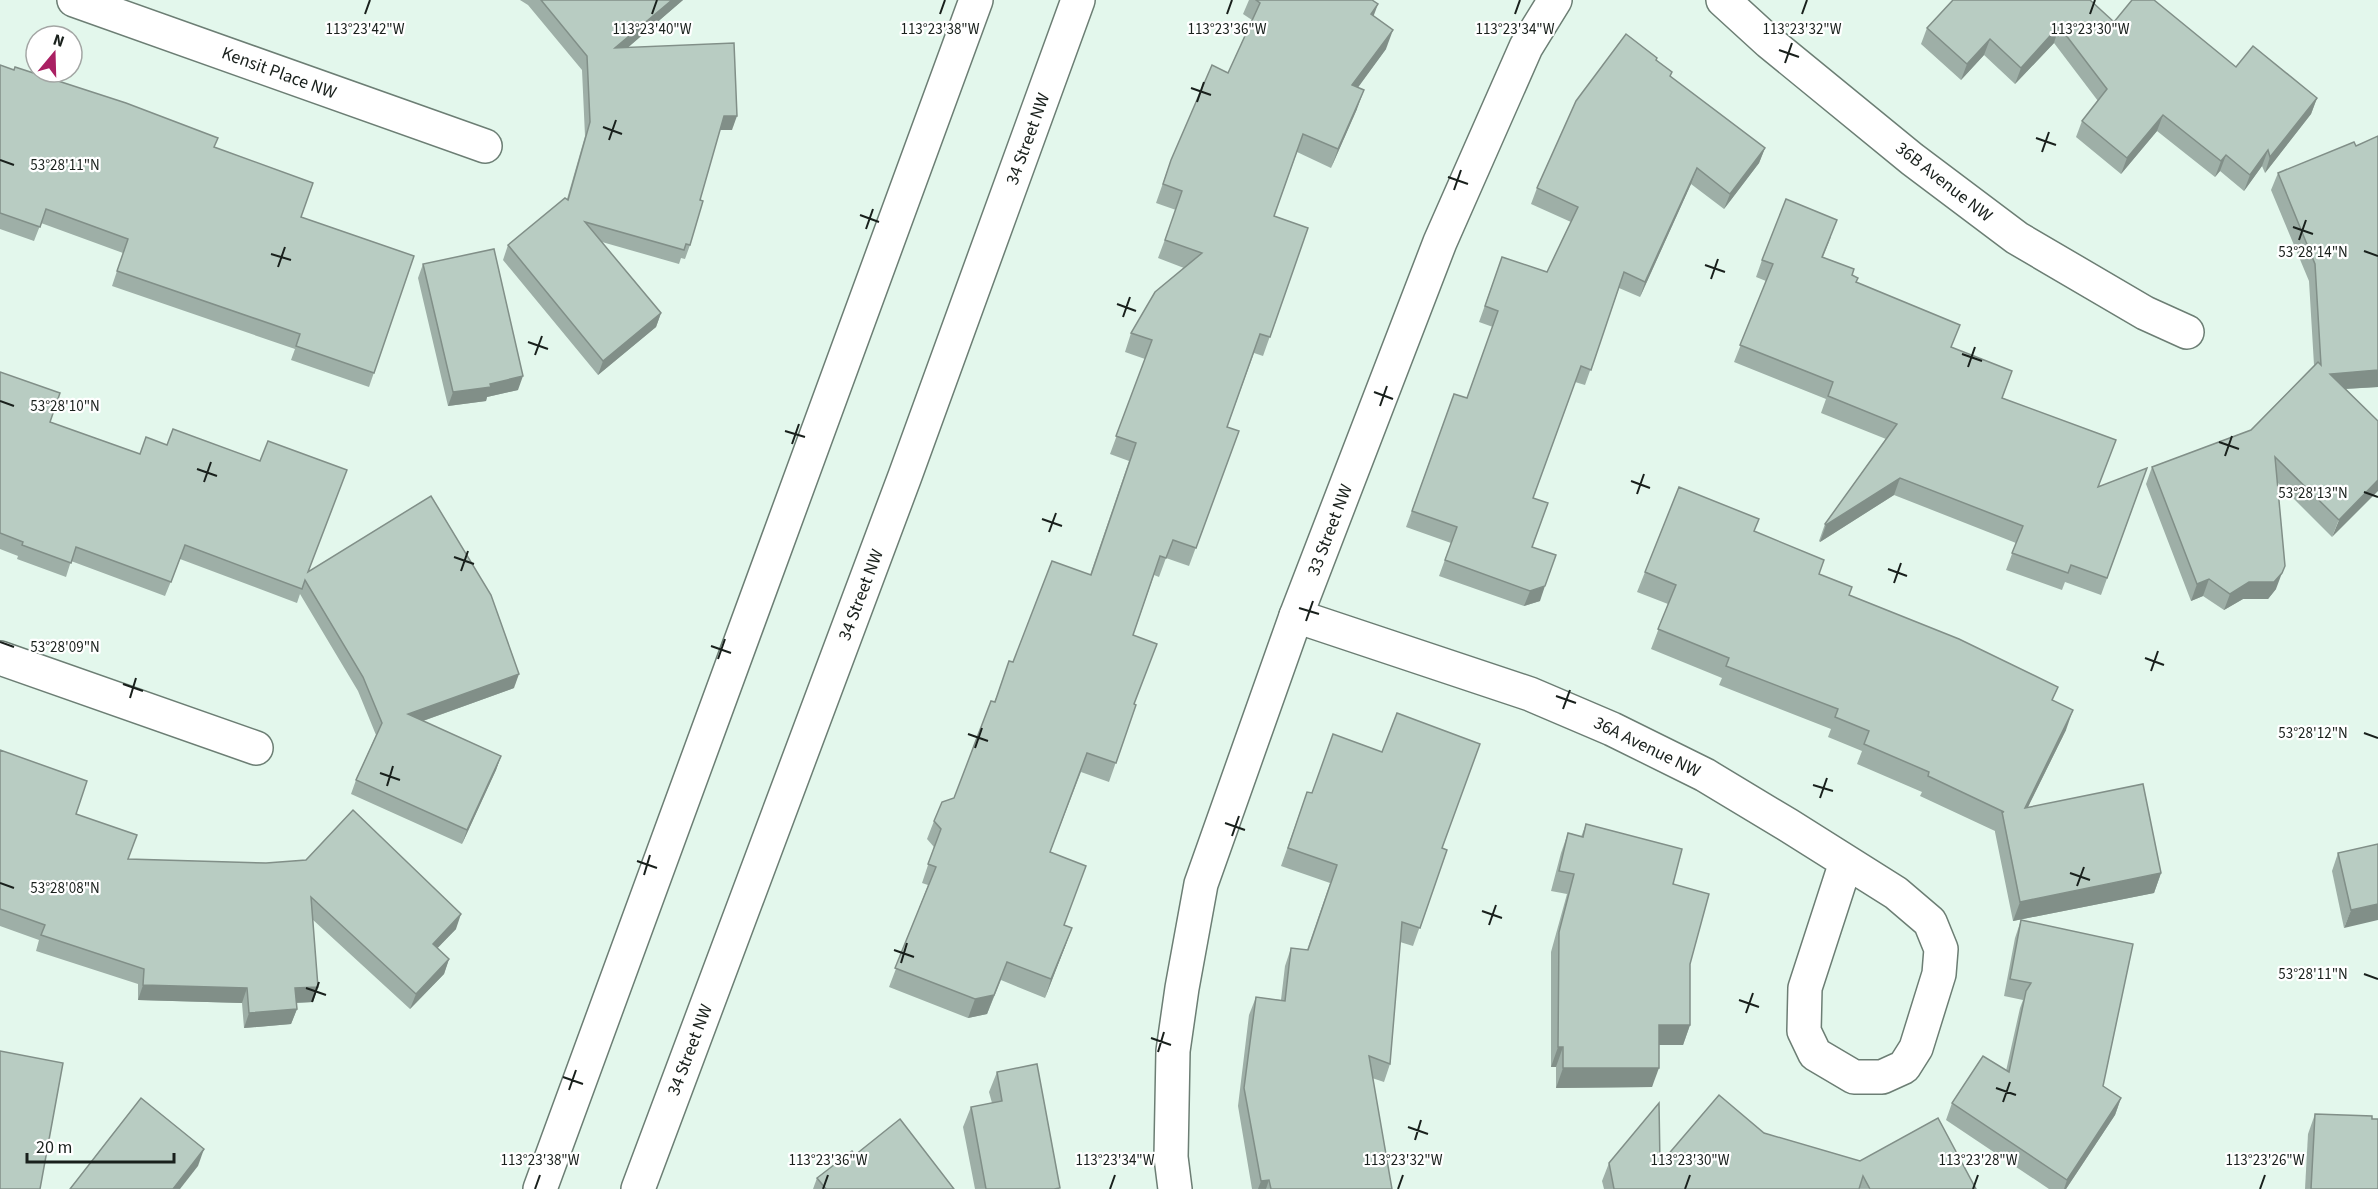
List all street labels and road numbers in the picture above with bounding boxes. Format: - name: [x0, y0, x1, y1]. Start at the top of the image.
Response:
- street label: Kensit Place NW: [218, 41, 340, 105]
- street label: 34 Street NW: [1000, 90, 1056, 188]
- street label: 36B Avenue NW: [1890, 136, 1998, 228]
- street label: 33 Street NW: [1301, 481, 1359, 579]
- street label: 34 Street NW: [832, 546, 890, 644]
- street label: 36A Avenue NW: [1589, 710, 1705, 784]
- street label: 34 Street NW: [661, 1001, 719, 1099]

